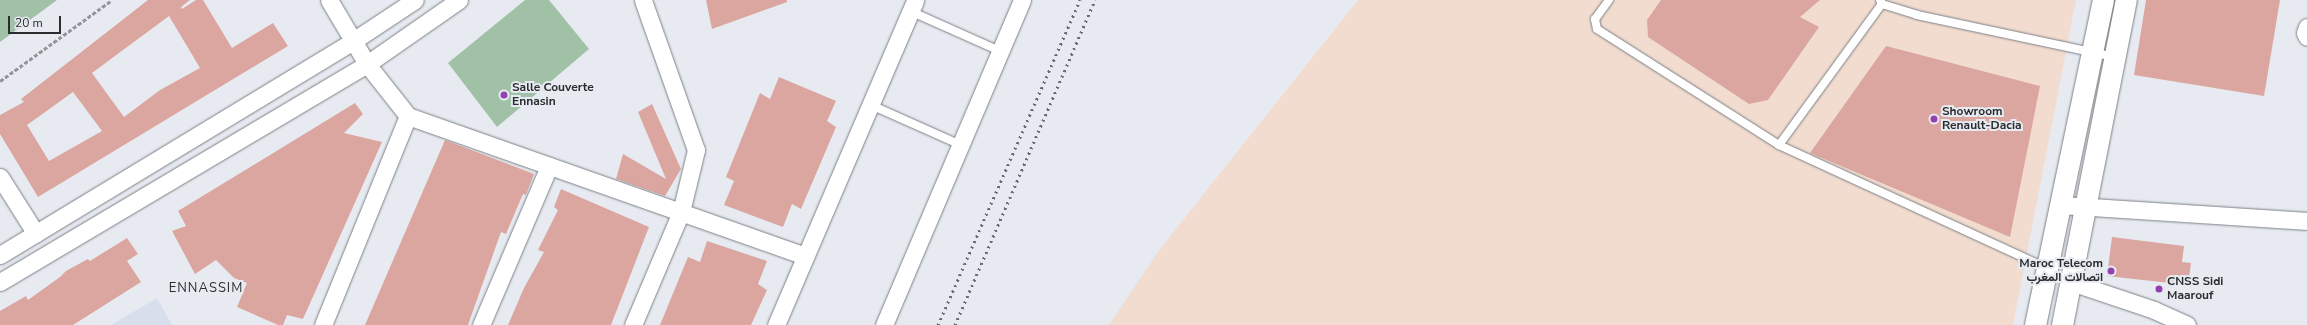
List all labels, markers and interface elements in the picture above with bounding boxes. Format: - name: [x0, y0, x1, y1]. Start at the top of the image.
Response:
- scale bar: [10, 8, 63, 34]
- text: 20 m: [15, 15, 43, 31]
- place label: Salle Couverte Ennasin: [512, 81, 594, 109]
- marker: Salle Couverte Ennasin: [499, 90, 509, 100]
- place label: Showroom Renault-Dacia: [1942, 105, 2022, 133]
- marker: Showroom Renault-Dacia: [1929, 114, 1939, 124]
- place label: Maroc Telecom اتصالات المغرب: [2019, 257, 2103, 285]
- marker: Maroc Telecom اتصالات المغرب: [2106, 266, 2116, 276]
- place label: CNSS Sidi Maarouf: [2167, 275, 2223, 303]
- district label: ENNASSIM: [169, 280, 243, 296]
- marker: CNSS Sidi Maarouf: [2154, 284, 2164, 294]

